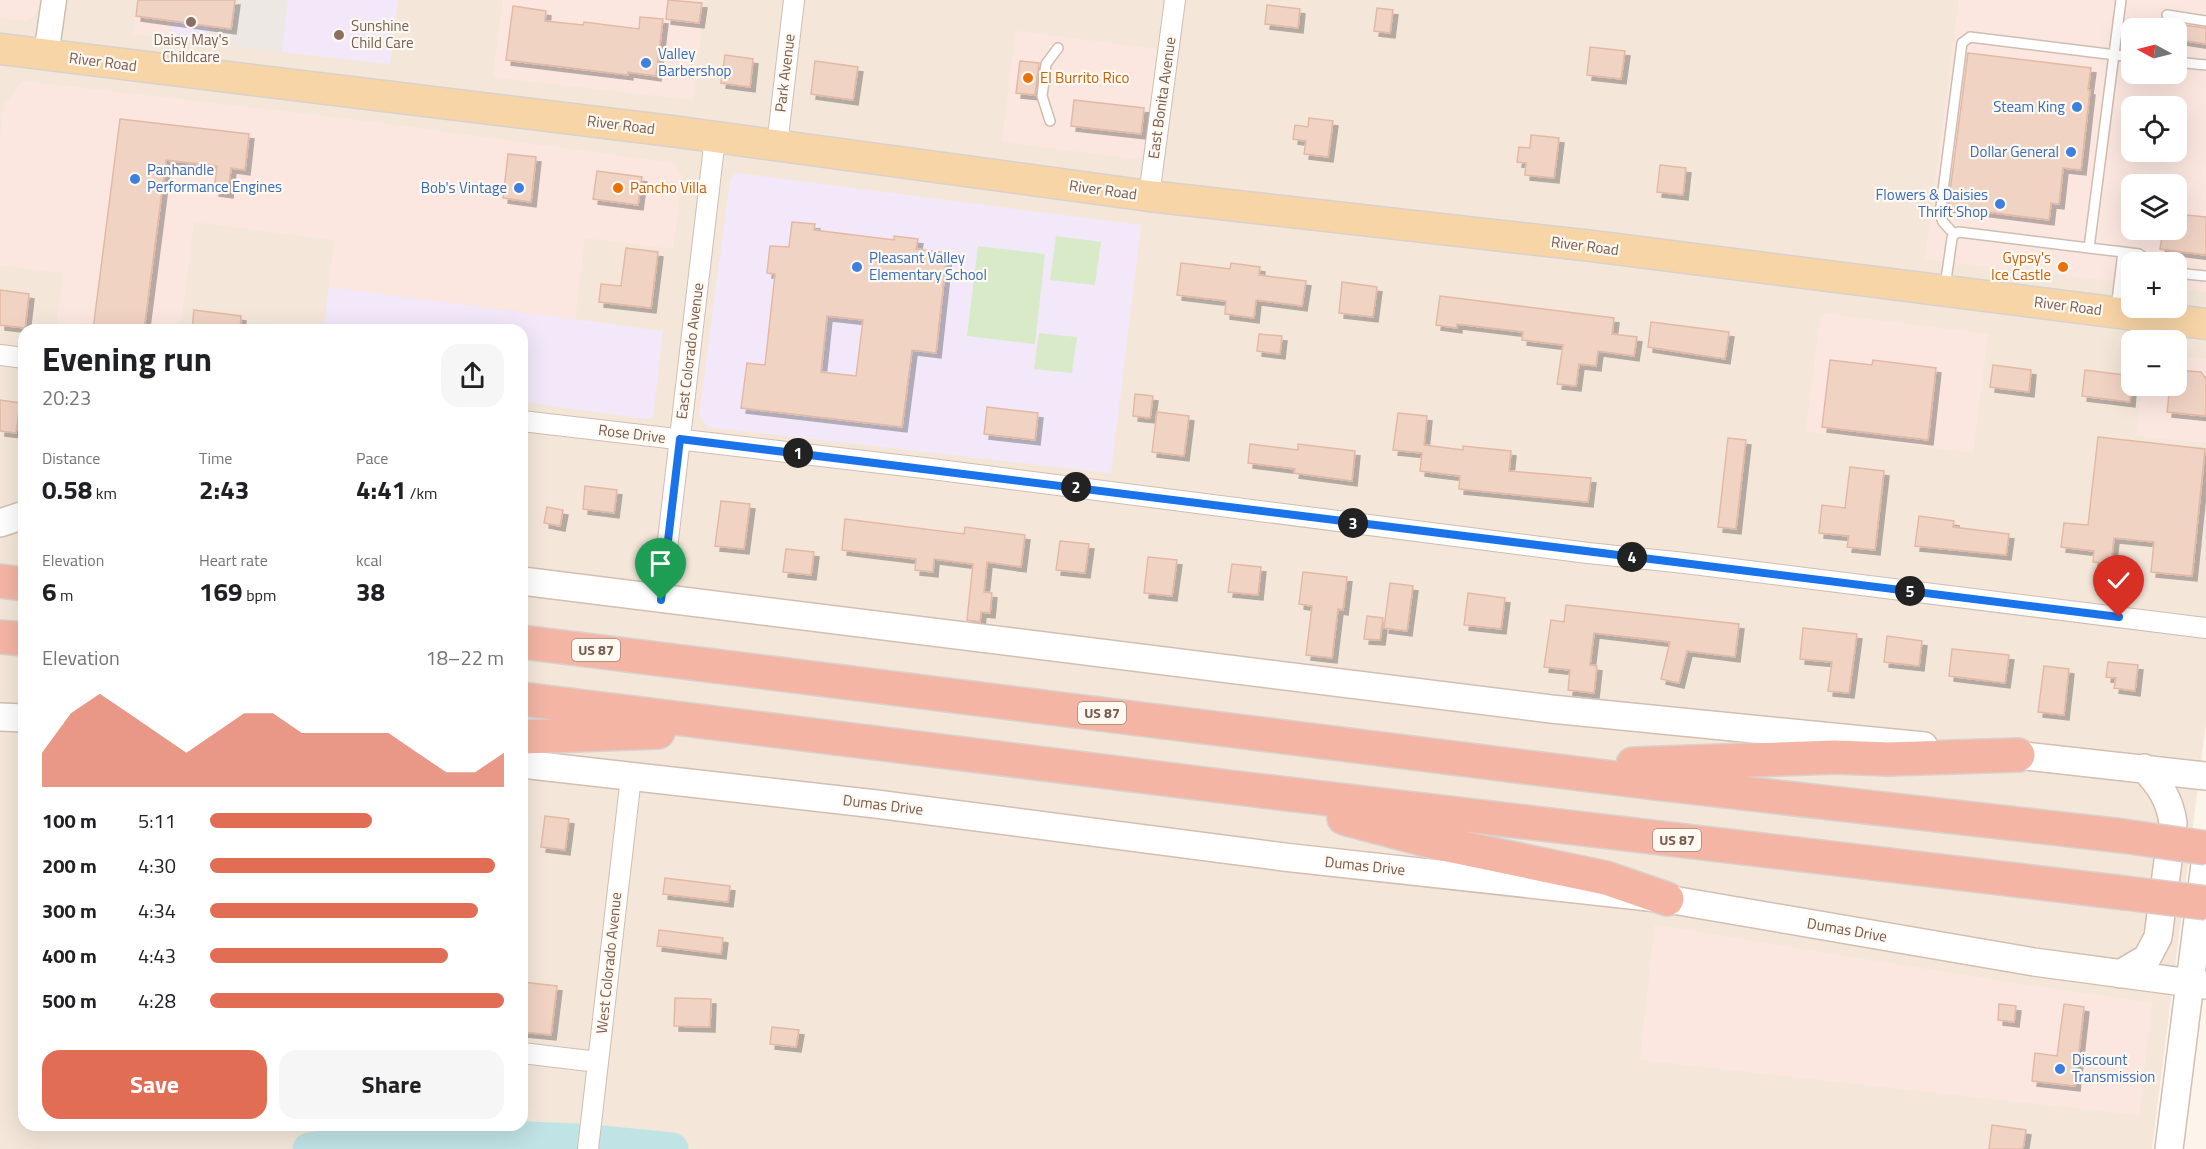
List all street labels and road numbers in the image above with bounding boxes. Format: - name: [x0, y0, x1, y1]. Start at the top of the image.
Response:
- street label: Park Avenue: [768, 32, 801, 114]
- street label: East Bonita Avenue: [1142, 35, 1181, 160]
- street label: River Road: [68, 46, 138, 77]
- street label: River Road: [586, 109, 656, 140]
- street label: River Road: [1068, 173, 1138, 206]
- street label: River Road: [1550, 230, 1620, 261]
- street label: East Colorado Avenue: [670, 281, 709, 421]
- street label: River Road: [2033, 290, 2103, 321]
- street label: Rose Drive: [597, 418, 667, 449]
- road number: US 87: [572, 639, 620, 661]
- road number: US 87: [1078, 702, 1126, 724]
- street label: Dumas Drive: [842, 788, 925, 821]
- road number: US 87: [1653, 829, 1701, 851]
- street label: Dumas Drive: [1324, 850, 1406, 881]
- street label: West Colorado Avenue: [590, 891, 627, 1035]
- street label: Dumas Drive: [1805, 911, 1889, 948]

